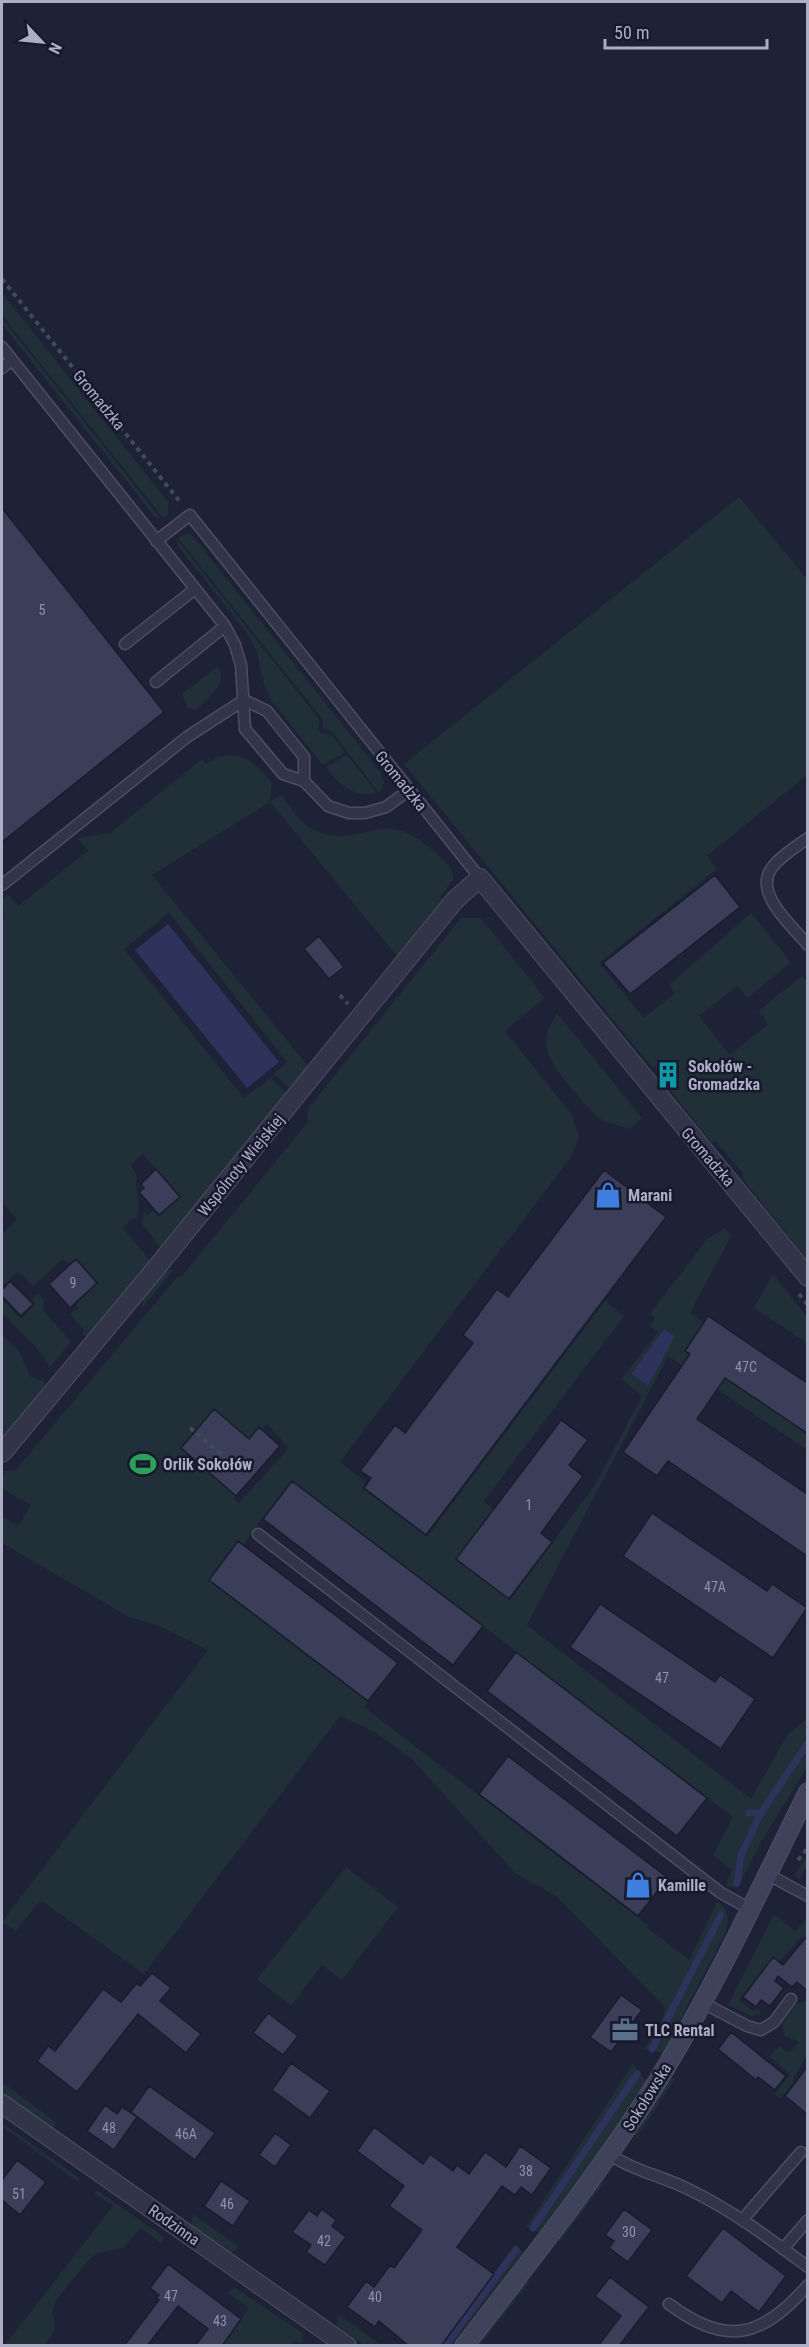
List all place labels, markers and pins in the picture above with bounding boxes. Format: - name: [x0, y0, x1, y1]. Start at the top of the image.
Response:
- place label: Sokołów - Gromadzka: [688, 1057, 761, 1094]
- building icon: Sokołów - Gromadzka: [653, 1060, 683, 1090]
- shop icon: Marani: [593, 1180, 623, 1210]
- place label: Marani: [628, 1186, 672, 1205]
- sports icon: Orlik Sokołów: [128, 1449, 158, 1479]
- place label: Orlik Sokołów: [163, 1455, 252, 1474]
- shop icon: Kamille: [623, 1870, 653, 1900]
- place label: Kamille: [658, 1876, 706, 1895]
- office icon: TLC Rental: [610, 2015, 640, 2045]
- place label: TLC Rental: [645, 2021, 715, 2040]

